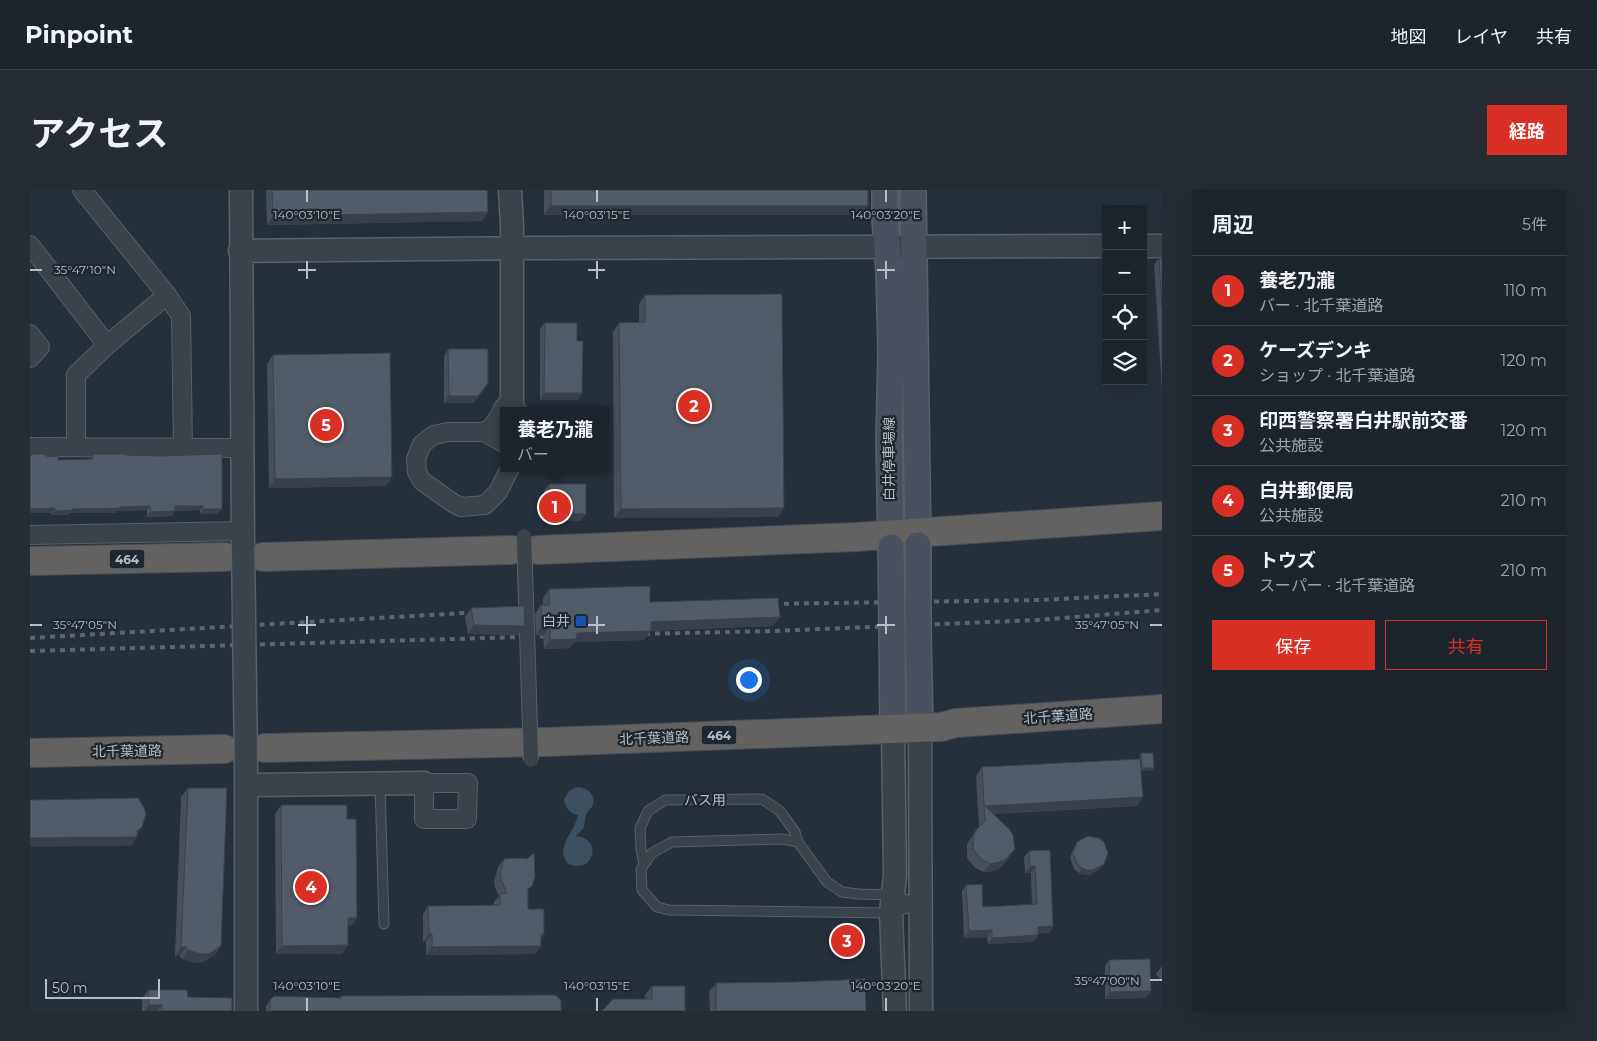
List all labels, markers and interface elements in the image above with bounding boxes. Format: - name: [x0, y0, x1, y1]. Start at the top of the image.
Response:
- text: Pinpoint: [25, 20, 133, 49]
- text: 地図: [1391, 26, 1427, 48]
- text: レイヤ: [1455, 26, 1508, 48]
- text: 共有: [1536, 26, 1572, 48]
- button: 経路: [1487, 105, 1567, 155]
- text: アクセス: [30, 112, 168, 155]
- map controls: [1102, 205, 1147, 385]
- button: +: [1102, 205, 1147, 250]
- text: 140°03'10"E: [273, 207, 341, 222]
- text: 140°03'15"E: [564, 207, 630, 222]
- text: 140°03'20"E: [851, 207, 921, 222]
- text: 周辺: [1212, 212, 1254, 237]
- text: 5件: [1522, 215, 1547, 234]
- button: −: [1102, 250, 1147, 295]
- text: 35°47'10"N: [54, 262, 116, 277]
- text: 養老乃瀧: [1259, 269, 1335, 292]
- text: 1: [1225, 281, 1231, 300]
- text: 110 m: [1504, 281, 1547, 300]
- button: locate: [1102, 295, 1147, 340]
- text: バー · 北千葉道路: [1259, 296, 1383, 315]
- text: ケーズデンキ: [1259, 339, 1372, 362]
- button: layers: [1102, 340, 1147, 385]
- text: 2: [1223, 351, 1233, 370]
- text: 120 m: [1500, 351, 1547, 370]
- text: ショップ · 北千葉道路: [1259, 366, 1415, 385]
- pin: 2: [678, 387, 710, 425]
- pin: 5: [310, 406, 342, 444]
- popup: [500, 407, 610, 472]
- text: 印西警察署白井駅前交番: [1259, 409, 1468, 432]
- street label: 白井停車場線: [880, 417, 898, 501]
- text: 養老乃瀧: [517, 418, 593, 441]
- text: 3: [1223, 421, 1233, 440]
- text: 120 m: [1500, 421, 1547, 440]
- text: 公共施設: [1259, 436, 1323, 455]
- text: バー: [517, 445, 549, 464]
- text: 白井郵便局: [1259, 479, 1354, 502]
- pin: 1: [539, 488, 571, 526]
- text: 4: [1222, 491, 1234, 510]
- text: 210 m: [1500, 491, 1547, 510]
- text: 公共施設: [1259, 506, 1323, 525]
- road number: 464: [110, 549, 144, 568]
- text: トウズ: [1259, 549, 1316, 572]
- text: 5: [1223, 561, 1233, 580]
- text: 210 m: [1500, 561, 1547, 580]
- text: スーパー · 北千葉道路: [1259, 576, 1415, 595]
- place label: 白井: [542, 612, 570, 630]
- marker: 白井: [574, 614, 588, 628]
- text: 35°47'05"N: [53, 617, 117, 632]
- text: 35°47'05"N: [1075, 617, 1139, 632]
- button: 保存: [1212, 620, 1375, 670]
- button: 共有: [1385, 620, 1547, 670]
- your location: [736, 667, 762, 693]
- street label: 北千葉道路: [1022, 705, 1094, 727]
- road number: 464: [702, 726, 736, 744]
- street label: 北千葉道路: [619, 728, 689, 748]
- street label: 北千葉道路: [92, 741, 162, 761]
- street label: バス用: [684, 791, 726, 809]
- pin: 4: [295, 868, 327, 906]
- pin: 3: [831, 922, 863, 960]
- text: 35°47'00"N: [1074, 973, 1140, 988]
- scale bar: [45, 976, 160, 999]
- text: 140°03'10"E: [273, 978, 341, 993]
- text: 140°03'15"E: [564, 978, 630, 993]
- text: 140°03'20"E: [851, 978, 921, 993]
- text: 50 m: [52, 979, 88, 997]

